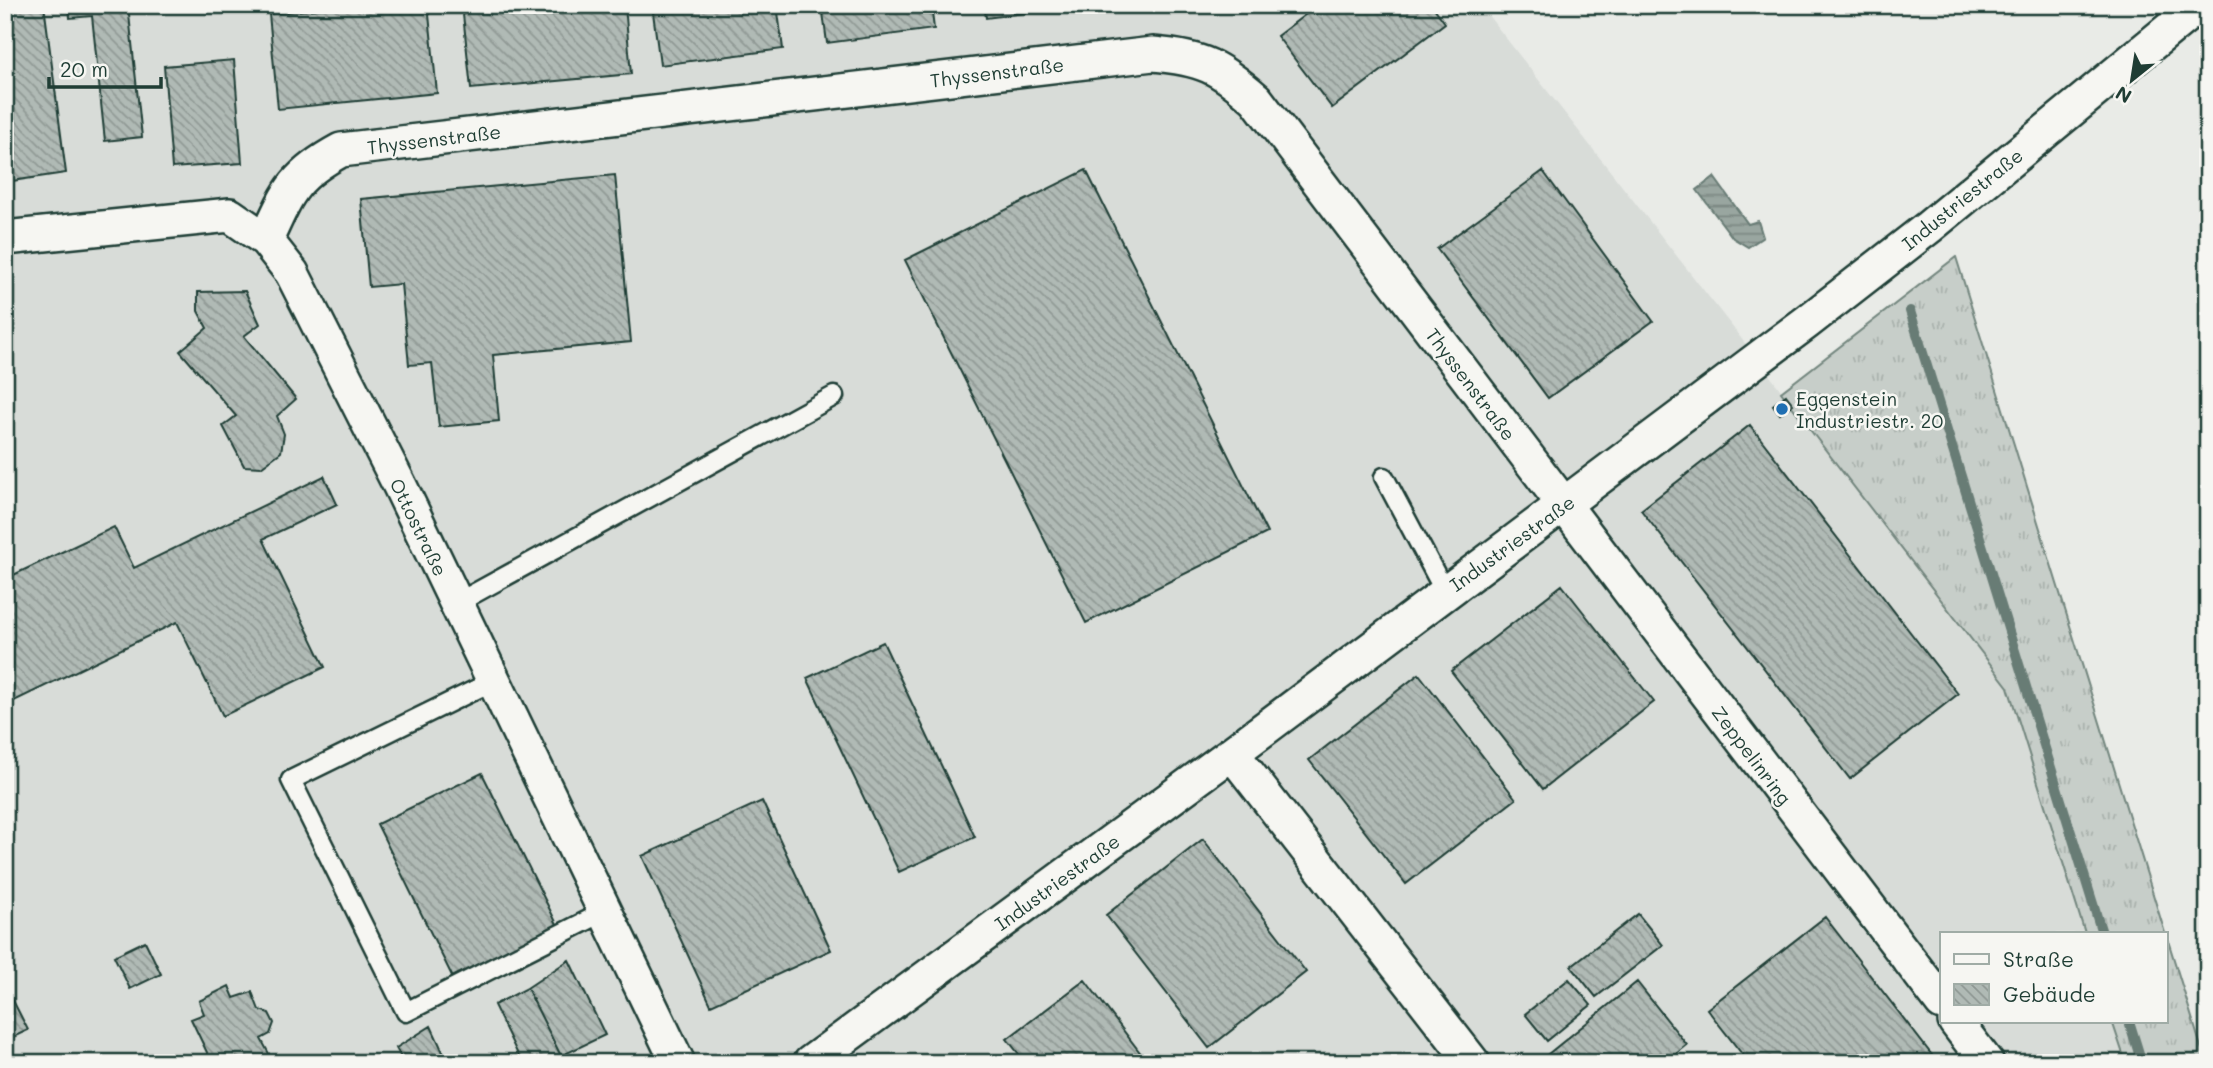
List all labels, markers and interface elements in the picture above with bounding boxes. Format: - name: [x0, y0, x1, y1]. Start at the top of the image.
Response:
- scale bar: [49, 46, 161, 90]
- north arrow: [2098, 46, 2168, 116]
- street label: Thyssenstraße: [929, 51, 1065, 93]
- text: 20 m: [60, 55, 108, 82]
- text: N: [2111, 81, 2136, 110]
- street label: Thyssenstraße: [366, 118, 502, 160]
- street label: Industriestraße: [1896, 142, 2028, 256]
- street label: Thyssenstraße: [1420, 323, 1522, 445]
- place label: Eggenstein Industriestr. 20: [1796, 386, 1943, 433]
- marker: Eggenstein Industriestr. 20: [1774, 401, 1790, 417]
- street label: Ottostraße: [385, 474, 453, 580]
- street label: Industriestraße: [1444, 489, 1580, 597]
- street label: Zeppelinring: [1707, 700, 1797, 810]
- street label: Industriestraße: [989, 828, 1125, 936]
- legend: [1940, 932, 2168, 1023]
- text: Straße: [2003, 945, 2074, 972]
- text: Gebäude: [2003, 980, 2096, 1007]

